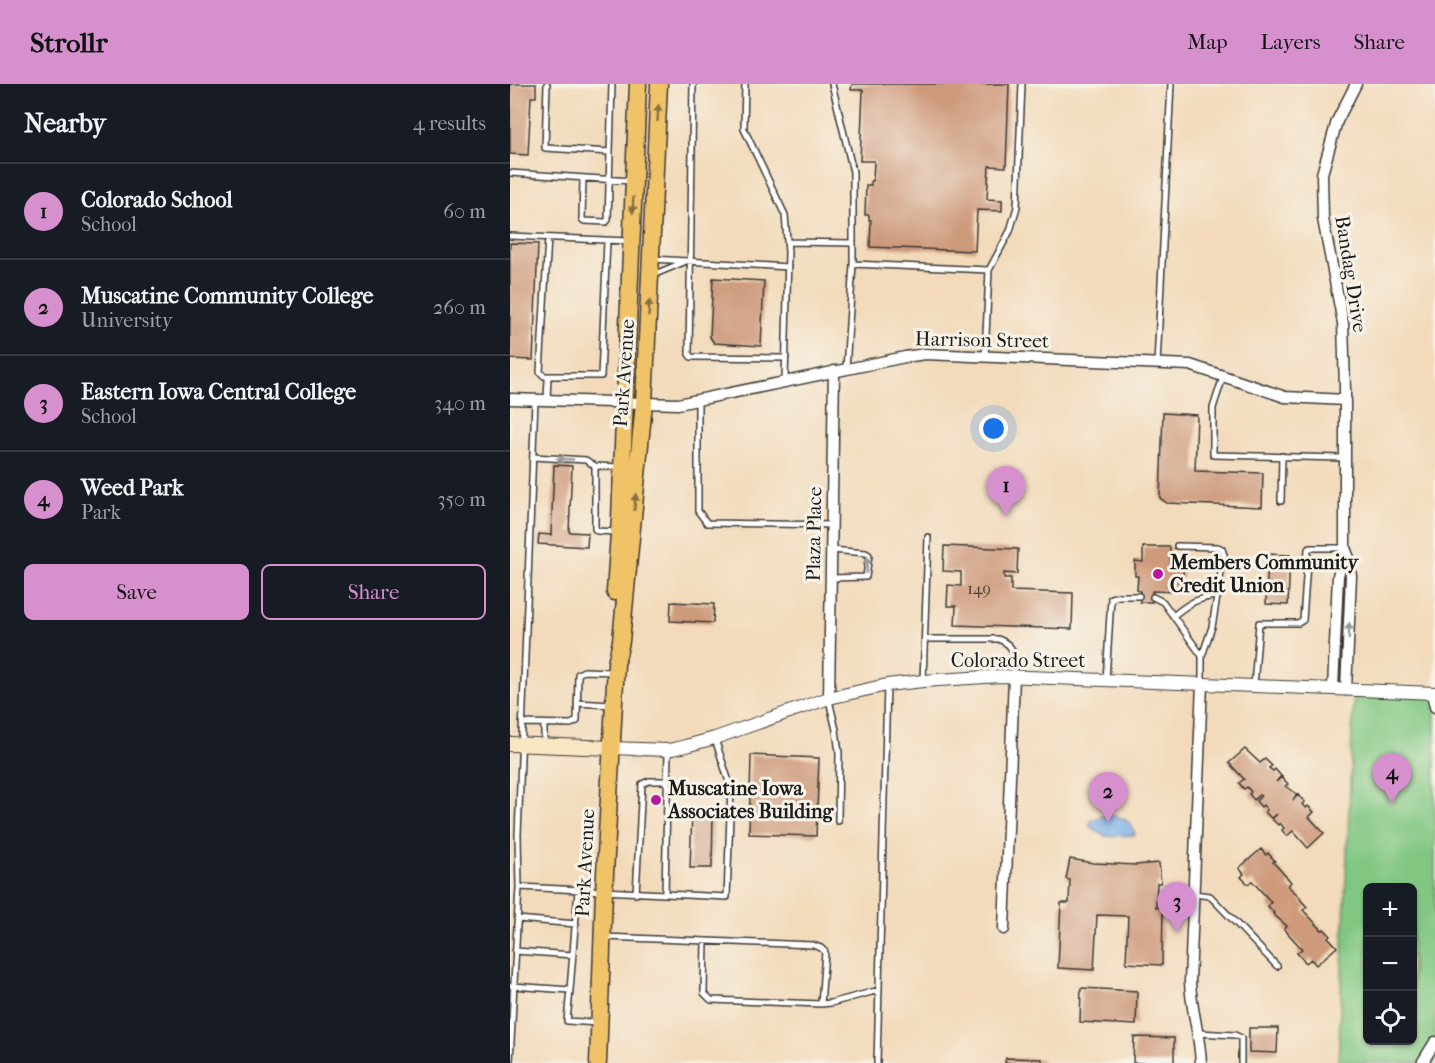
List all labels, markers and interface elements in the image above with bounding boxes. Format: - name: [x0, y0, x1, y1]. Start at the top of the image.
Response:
- text: Strollr: [30, 26, 108, 59]
- text: Map: [1187, 30, 1228, 54]
- text: Layers: [1261, 30, 1320, 54]
- text: Share: [1353, 30, 1405, 54]
- one-way arrow: [653, 103, 662, 122]
- text: Nearby: [24, 108, 106, 139]
- text: 4 results: [413, 112, 486, 135]
- text: Colorado School: [81, 187, 233, 213]
- one-way arrow: [629, 196, 638, 215]
- text: 1: [40, 200, 47, 223]
- text: 60 m: [443, 200, 486, 223]
- text: School: [81, 213, 137, 236]
- street label: Bandag Drive: [1330, 214, 1372, 334]
- text: Muscatine Community College: [81, 283, 373, 309]
- text: 2: [38, 296, 49, 319]
- text: 260 m: [433, 296, 486, 319]
- one-way arrow: [645, 298, 654, 317]
- text: University: [81, 309, 173, 332]
- street label: Park Avenue: [609, 318, 639, 428]
- street label: Harrison Street: [915, 327, 1049, 353]
- text: Eastern Iowa Central College: [81, 379, 356, 405]
- text: 3: [39, 392, 48, 415]
- text: 340 m: [434, 392, 486, 415]
- text: School: [81, 405, 137, 428]
- your location: [979, 414, 1008, 443]
- one-way arrow: [556, 454, 575, 463]
- pin: 1: [986, 466, 1026, 516]
- text: Weed Park: [81, 475, 183, 501]
- street label: Plaza Place: [802, 486, 826, 582]
- text: 4: [38, 488, 49, 511]
- text: 350 m: [437, 488, 486, 511]
- one-way arrow: [630, 493, 640, 512]
- text: Park: [81, 501, 121, 524]
- place label: Members Community Credit Union: [1169, 551, 1359, 597]
- one-way arrow: [863, 555, 872, 574]
- button: Save: [24, 564, 249, 620]
- button: Share: [261, 564, 486, 620]
- marker: Members Community Credit Union: [1151, 567, 1165, 581]
- house number: 149: [967, 579, 991, 598]
- one-way arrow: [1344, 622, 1353, 641]
- street label: Colorado Street: [951, 649, 1085, 672]
- pin: 4: [1372, 754, 1412, 803]
- pin: 2: [1088, 772, 1128, 822]
- place label: Muscatine Iowa Associates Building: [666, 777, 835, 823]
- marker: Muscatine Iowa Associates Building: [649, 793, 663, 807]
- street label: Park Avenue: [571, 808, 599, 918]
- pin: 3: [1158, 882, 1196, 932]
- map controls: [1363, 883, 1417, 1045]
- button: +: [1363, 883, 1417, 937]
- button: −: [1363, 937, 1417, 991]
- button: locate: [1363, 991, 1417, 1045]

